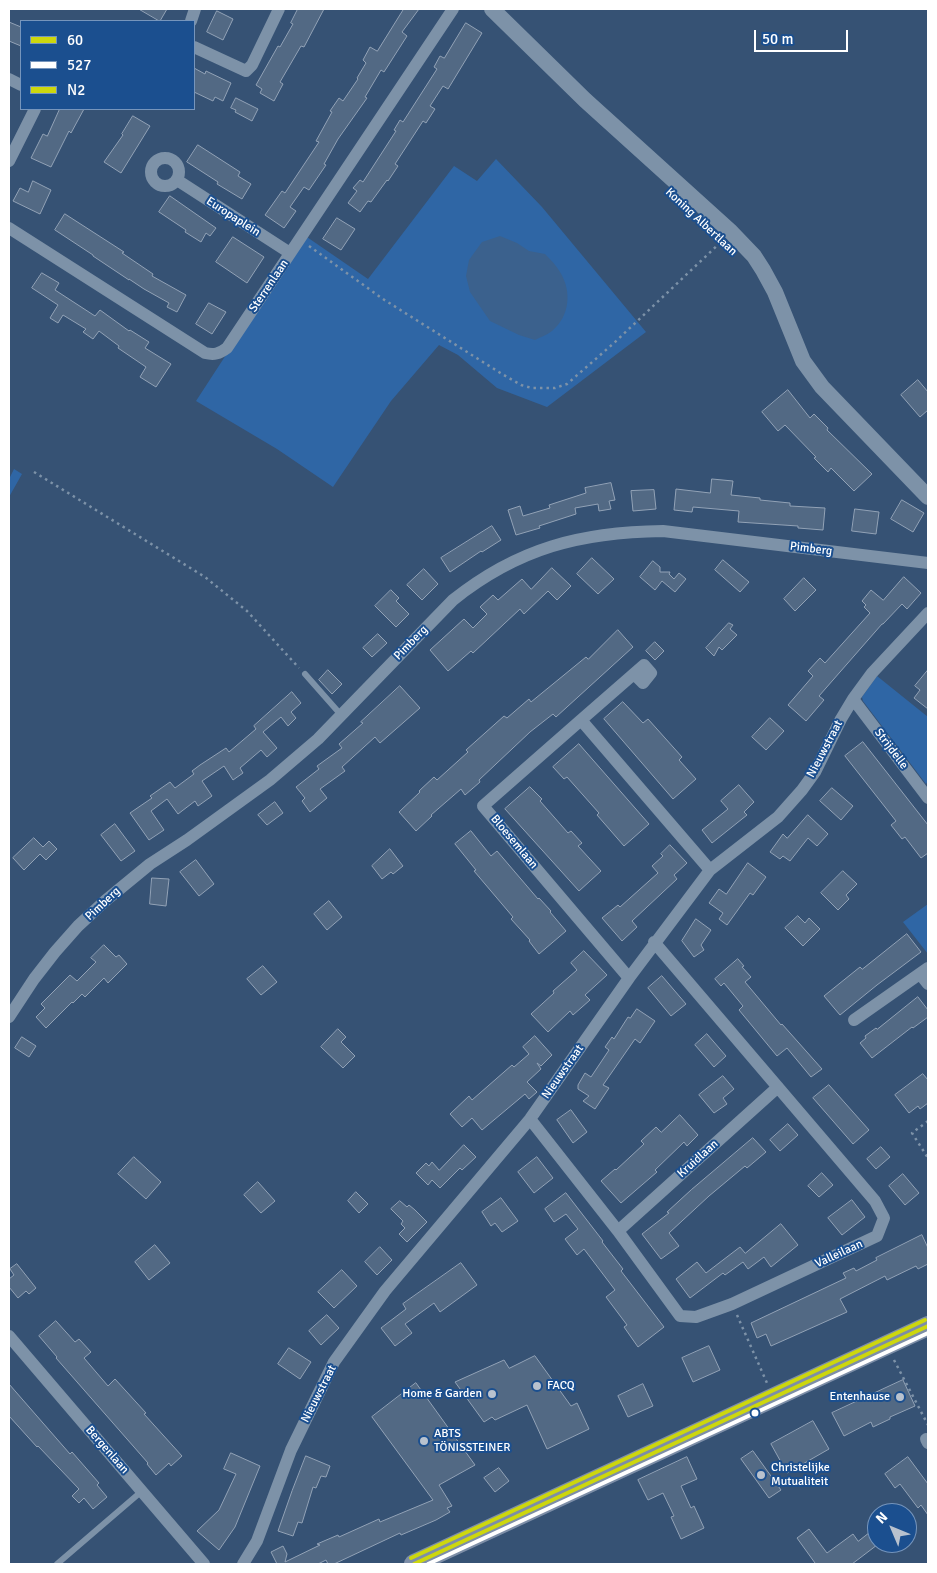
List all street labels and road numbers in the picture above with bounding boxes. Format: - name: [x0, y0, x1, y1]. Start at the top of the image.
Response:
- street label: Koning Albertlaan: [662, 185, 740, 259]
- street label: Europaplein: [203, 194, 263, 240]
- street label: Sterrenlaan: [246, 257, 292, 315]
- street label: Pimberg: [789, 539, 833, 559]
- street label: Pimberg: [391, 623, 431, 663]
- street label: Nieuwstraat: [804, 718, 846, 780]
- street label: Strijdelle: [871, 726, 911, 772]
- street label: Bloesemlaan: [487, 812, 541, 872]
- street label: Pimberg: [83, 884, 123, 924]
- street label: Nieuwstraat: [539, 1042, 587, 1102]
- street label: Kruidlaan: [675, 1137, 721, 1181]
- street label: Valleilaan: [813, 1237, 865, 1271]
- street label: Nieuwstraat: [298, 1363, 340, 1425]
- street label: Bergenlaan: [82, 1423, 132, 1477]

